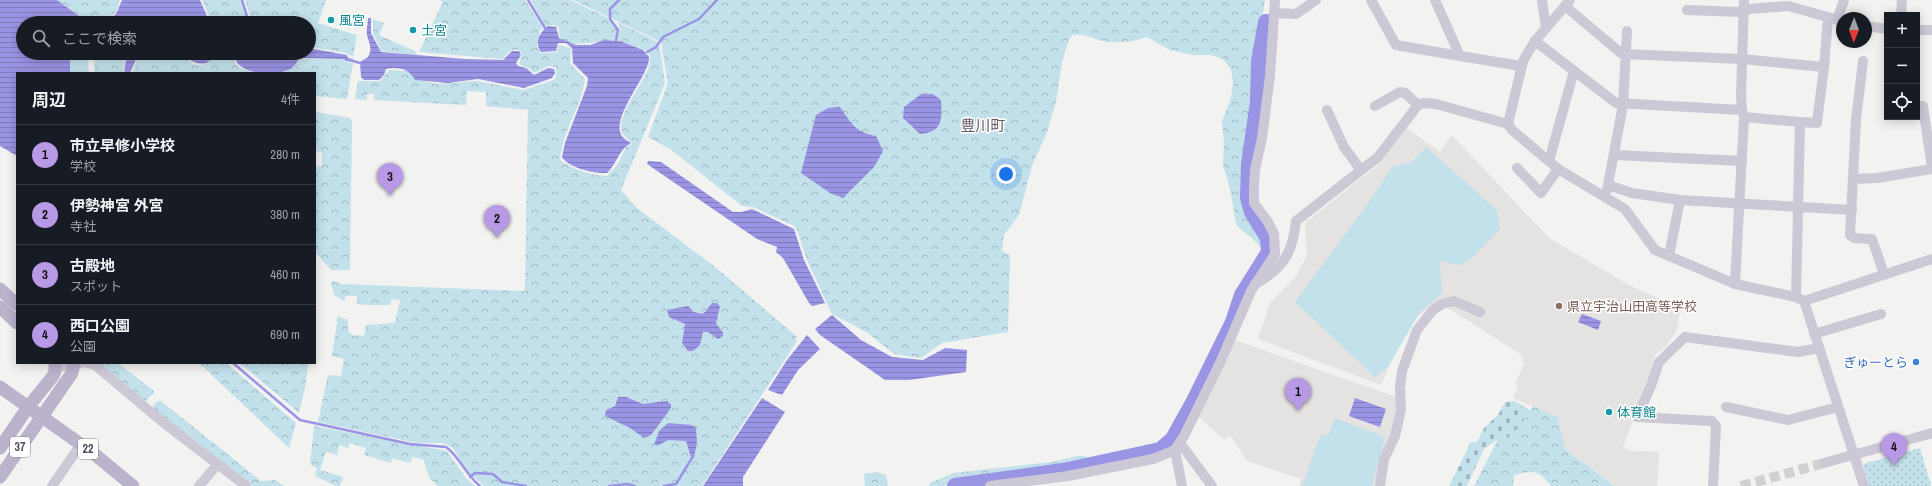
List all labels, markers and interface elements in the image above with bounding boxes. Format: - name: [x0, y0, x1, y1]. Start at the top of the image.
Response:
- place label: 風宮: [339, 12, 365, 29]
- north arrow: [1836, 12, 1872, 48]
- map controls: [1884, 12, 1920, 120]
- button: +: [1884, 12, 1920, 48]
- marker: 風宮: [326, 15, 336, 25]
- search box: [16, 16, 316, 60]
- place label: 土宮: [421, 22, 447, 39]
- marker: 土宮: [408, 25, 418, 35]
- icon: search: [30, 27, 52, 49]
- text: ここで検索: [62, 28, 137, 49]
- button: −: [1884, 48, 1920, 84]
- button: locate: [1884, 84, 1920, 120]
- text: 周辺: [32, 88, 66, 111]
- text: 4件: [281, 91, 300, 108]
- district label: 豊川町: [960, 115, 1006, 136]
- text: 市立早修小学校: [70, 135, 175, 156]
- text: 1: [42, 146, 48, 163]
- text: 280 m: [270, 146, 300, 163]
- text: 学校: [70, 158, 96, 175]
- pin: 3: [377, 163, 403, 196]
- your location: [996, 164, 1016, 184]
- text: 伊勢神宮 外宮: [70, 195, 163, 216]
- pin: 2: [484, 205, 510, 238]
- text: 2: [42, 206, 48, 223]
- text: 380 m: [270, 206, 300, 223]
- text: 寺社: [70, 218, 96, 235]
- text: 古殿地: [70, 255, 115, 276]
- text: 3: [42, 266, 48, 283]
- text: 460 m: [270, 266, 300, 283]
- text: スポット: [70, 278, 122, 295]
- place label: 県立宇治山田高等学校: [1567, 298, 1697, 315]
- marker: 県立宇治山田高等学校: [1554, 301, 1564, 311]
- text: 西口公園: [70, 315, 130, 336]
- text: 4: [42, 326, 48, 343]
- text: 690 m: [270, 326, 300, 343]
- text: 公園: [70, 338, 96, 355]
- place label: ぎゅーとら: [1843, 354, 1908, 371]
- marker: ぎゅーとら: [1911, 357, 1921, 367]
- pin: 1: [1285, 378, 1311, 411]
- place label: 体育館: [1617, 404, 1656, 421]
- marker: 体育館: [1604, 407, 1614, 417]
- pin: 4: [1881, 433, 1907, 466]
- road number: 37: [10, 437, 30, 457]
- road number: 22: [78, 439, 98, 459]

